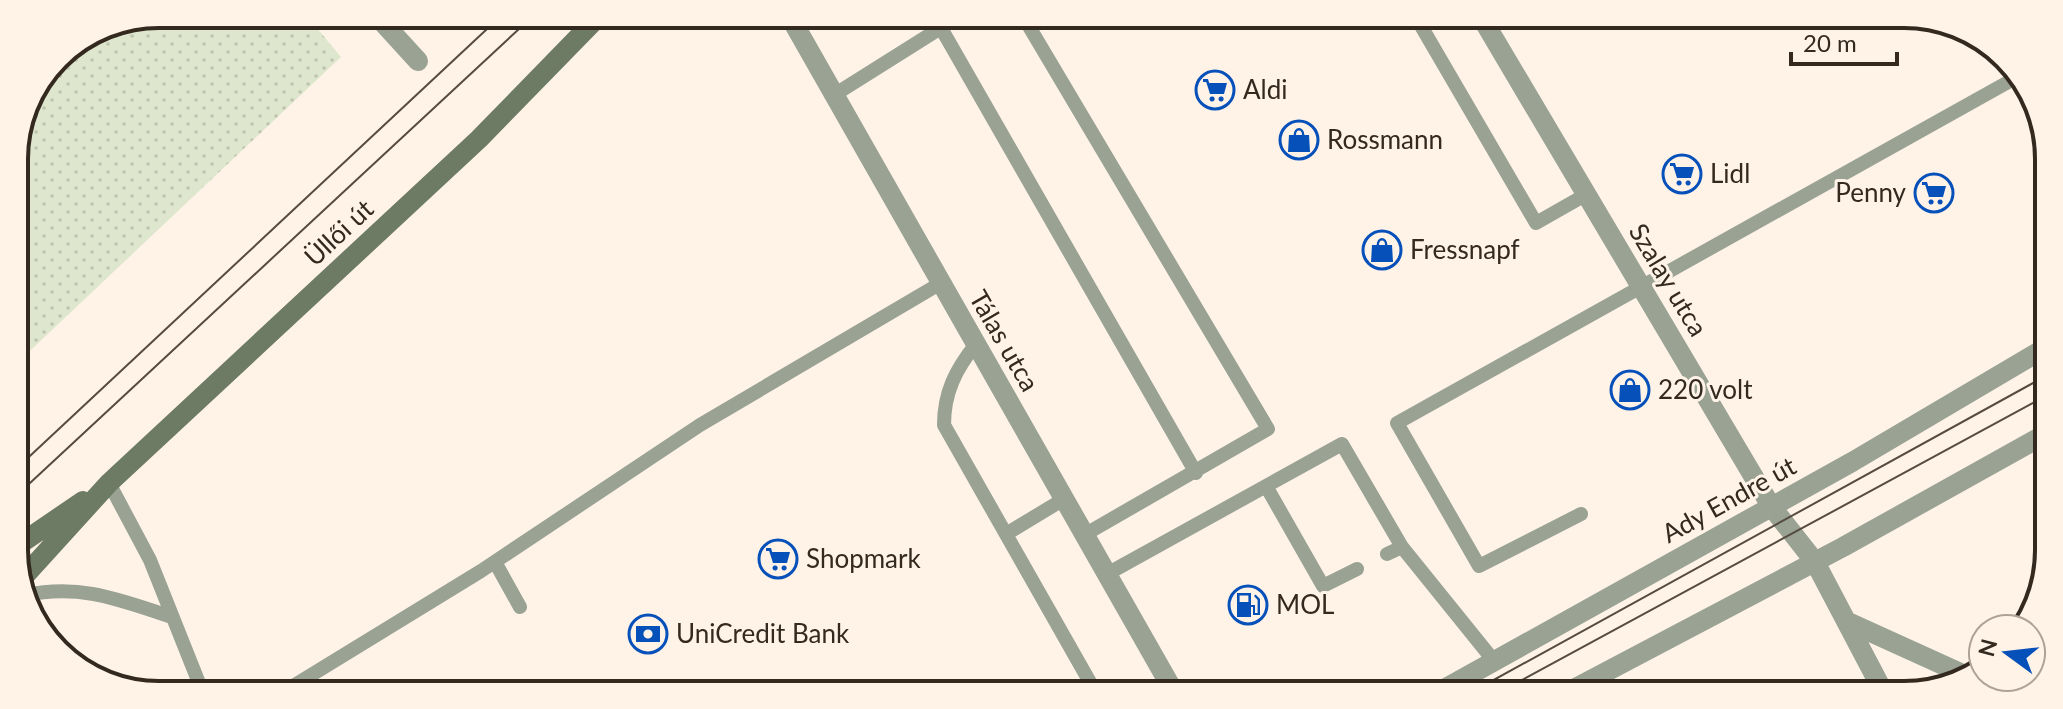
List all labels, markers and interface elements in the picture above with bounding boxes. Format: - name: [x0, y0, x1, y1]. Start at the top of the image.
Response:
- scale bar: [1791, 16, 1897, 66]
- text: 20 m: [1803, 28, 1857, 57]
- supermarket icon: Aldi: [1194, 69, 1236, 111]
- place label: Aldi: [1243, 73, 1288, 105]
- shop icon: Rossmann: [1278, 119, 1320, 161]
- place label: Rossmann: [1327, 123, 1443, 155]
- supermarket icon: Lidl: [1661, 153, 1703, 195]
- place label: Lidl: [1710, 157, 1750, 189]
- supermarket icon: Penny: [1913, 172, 1955, 214]
- place label: Penny: [1835, 176, 1907, 208]
- street label: Üllői út: [297, 192, 380, 272]
- street label: Szalay utca: [1623, 217, 1715, 342]
- shop icon: Fressnapf: [1361, 229, 1403, 271]
- place label: Fressnapf: [1410, 233, 1520, 265]
- street label: Tálas utca: [963, 284, 1047, 397]
- shop icon: 220 volt: [1609, 369, 1651, 411]
- place label: 220 volt: [1658, 373, 1753, 405]
- street label: Ady Endre út: [1656, 449, 1802, 549]
- supermarket icon: Shopmark: [757, 538, 799, 580]
- place label: Shopmark: [806, 542, 921, 574]
- fuel station icon: MOL: [1227, 584, 1269, 626]
- place label: MOL: [1276, 588, 1334, 620]
- bank icon: UniCredit Bank: [627, 613, 669, 655]
- north arrow: [1967, 613, 2047, 693]
- place label: UniCredit Bank: [676, 617, 850, 649]
- text: N: [1972, 636, 2002, 659]

